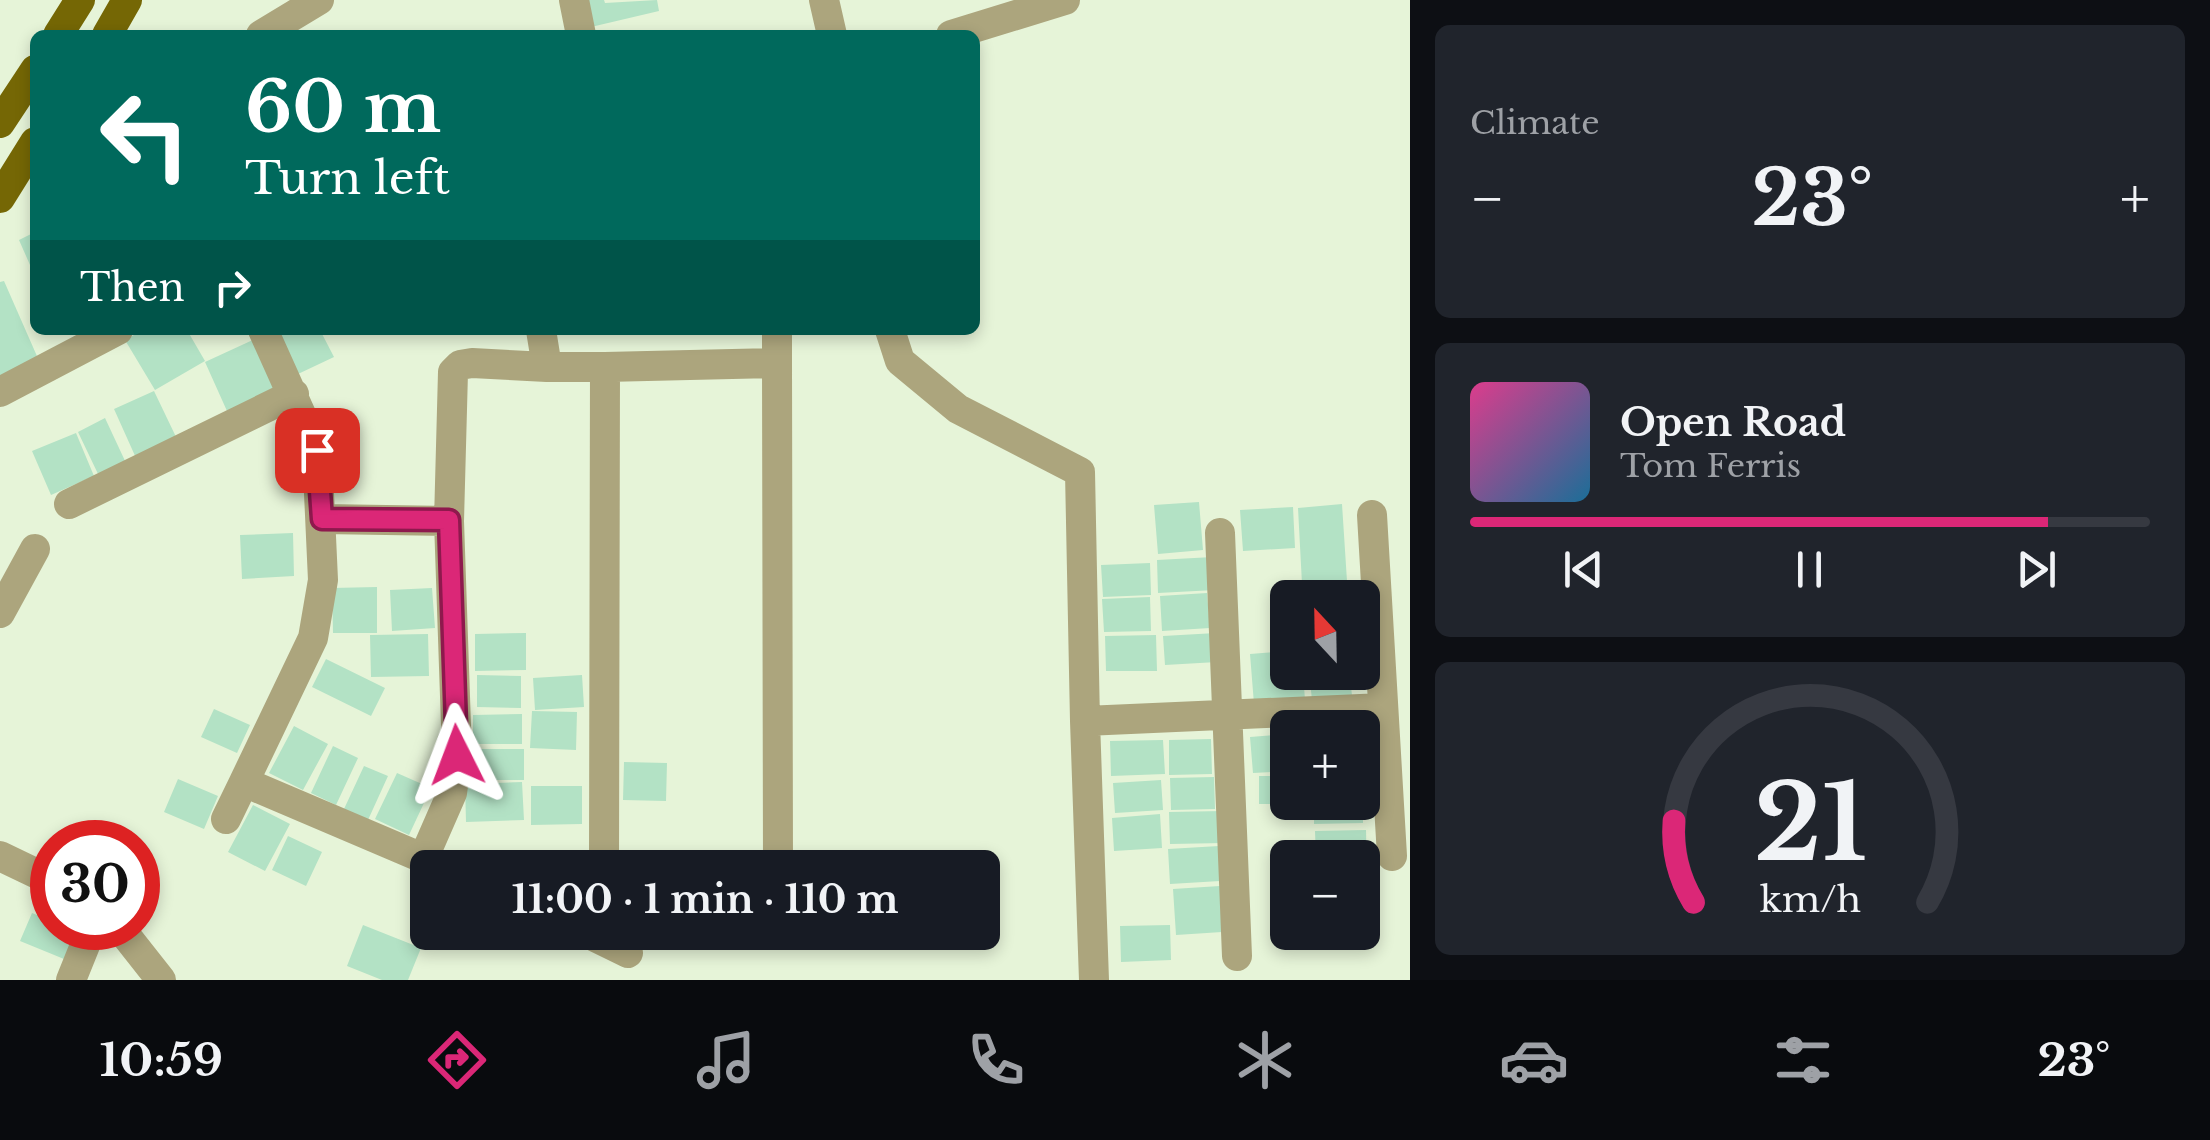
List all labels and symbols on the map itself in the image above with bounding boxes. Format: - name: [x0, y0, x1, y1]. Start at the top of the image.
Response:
- pin: [275, 408, 360, 493]
- north arrow: [1270, 580, 1380, 690]
- position arrow: [405, 703, 509, 807]
- speed limit sign: 30: [30, 820, 160, 950]

